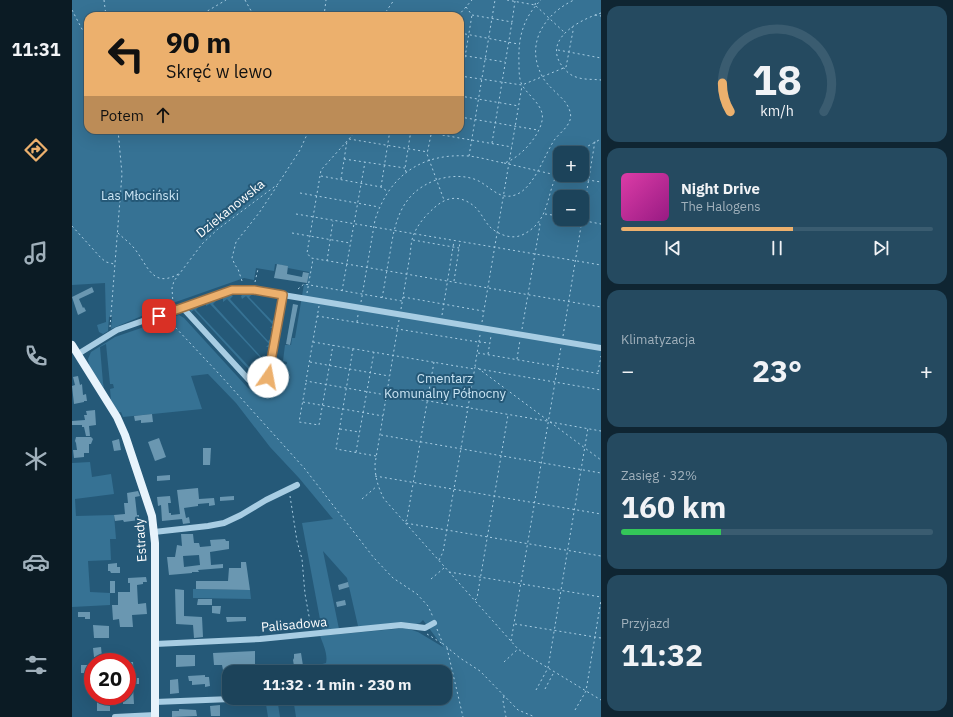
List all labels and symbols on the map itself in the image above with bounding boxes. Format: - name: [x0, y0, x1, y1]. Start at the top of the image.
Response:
- street label: Dziekanowska: [193, 175, 268, 241]
- park label: Las Młociński: [101, 187, 179, 204]
- pin: [142, 299, 176, 333]
- position arrow: [247, 356, 289, 398]
- park label: Cmentarz Komunalny Północny: [384, 370, 507, 402]
- street label: Estrady: [130, 517, 151, 563]
- street label: Palisadowa: [260, 613, 328, 636]
- speed limit sign: 20: [84, 653, 136, 705]

